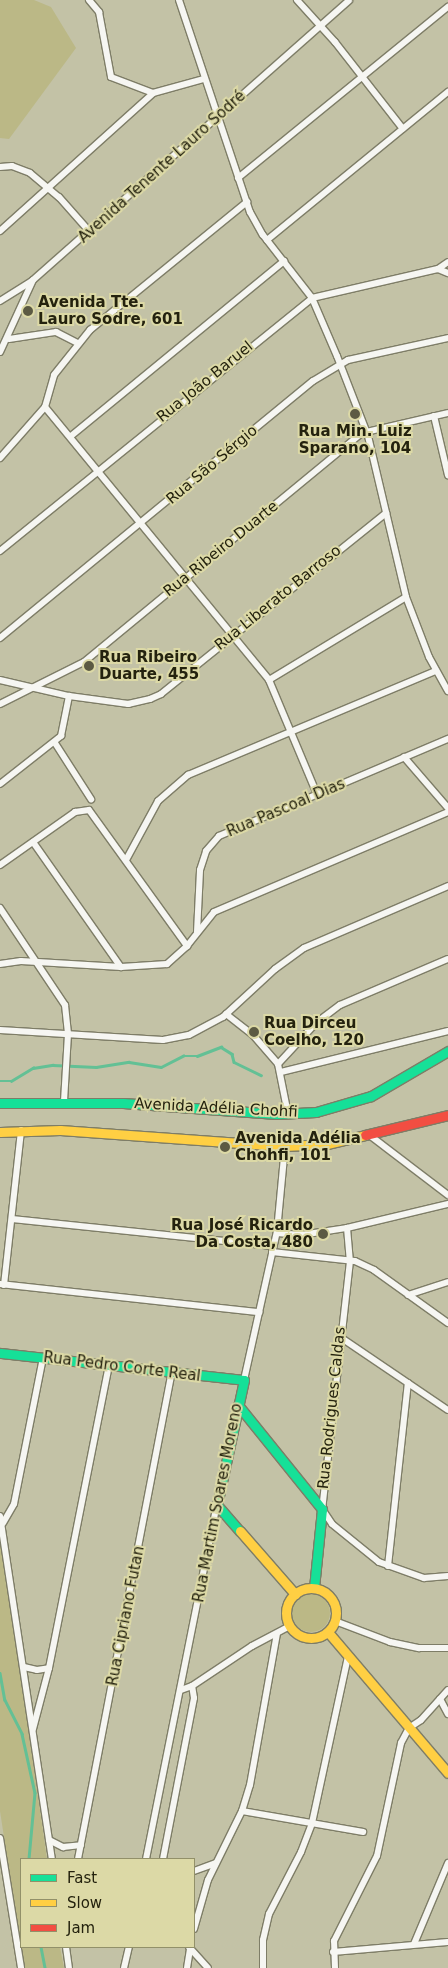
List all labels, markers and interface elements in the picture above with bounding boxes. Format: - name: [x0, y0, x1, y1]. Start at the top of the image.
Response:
- street label: Avenida Tenente Lauro Sodré: [75, 87, 249, 247]
- place label: Avenida Tte. Lauro Sodre, 601: [38, 293, 183, 328]
- marker: Avenida Tte. Lauro Sodre, 601: [22, 305, 34, 317]
- street label: Rua João Baruel: [153, 338, 257, 426]
- marker: Rua Min. Luiz Sparano, 104: [349, 408, 361, 420]
- street label: Rua São Sérgio: [163, 422, 261, 508]
- place label: Rua Min. Luiz Sparano, 104: [298, 422, 412, 457]
- street label: Rua Ribeiro Duarte: [160, 497, 282, 601]
- street label: Rua Liberato Barroso: [211, 542, 345, 654]
- place label: Rua Ribeiro Duarte, 455: [99, 648, 199, 683]
- marker: Rua Ribeiro Duarte, 455: [83, 660, 95, 672]
- street label: Rua Pascoal Dias: [224, 775, 348, 841]
- place label: Rua Dirceu Coelho, 120: [264, 1014, 364, 1049]
- marker: Rua Dirceu Coelho, 120: [248, 1026, 260, 1038]
- street label: Avenida Adélia Chohfi: [134, 1095, 298, 1121]
- place label: Avenida Adélia Chohfi, 101: [235, 1129, 361, 1164]
- marker: Avenida Adélia Chohfi, 101: [219, 1141, 231, 1153]
- place label: Rua José Ricardo Da Costa, 480: [171, 1216, 313, 1251]
- marker: Rua José Ricardo Da Costa, 480: [317, 1228, 329, 1240]
- street label: Rua Rodrigues Caldas: [315, 1326, 349, 1490]
- street label: Rua Pedro Corte Real: [42, 1348, 202, 1386]
- street label: Rua Martim Soares Moreno: [190, 1402, 246, 1604]
- street label: Rua Cipriano Futan: [104, 1544, 148, 1688]
- legend: [20, 1858, 195, 1948]
- text: Fast: [67, 1869, 97, 1887]
- text: Slow: [67, 1894, 102, 1912]
- text: Jam: [67, 1919, 95, 1937]

